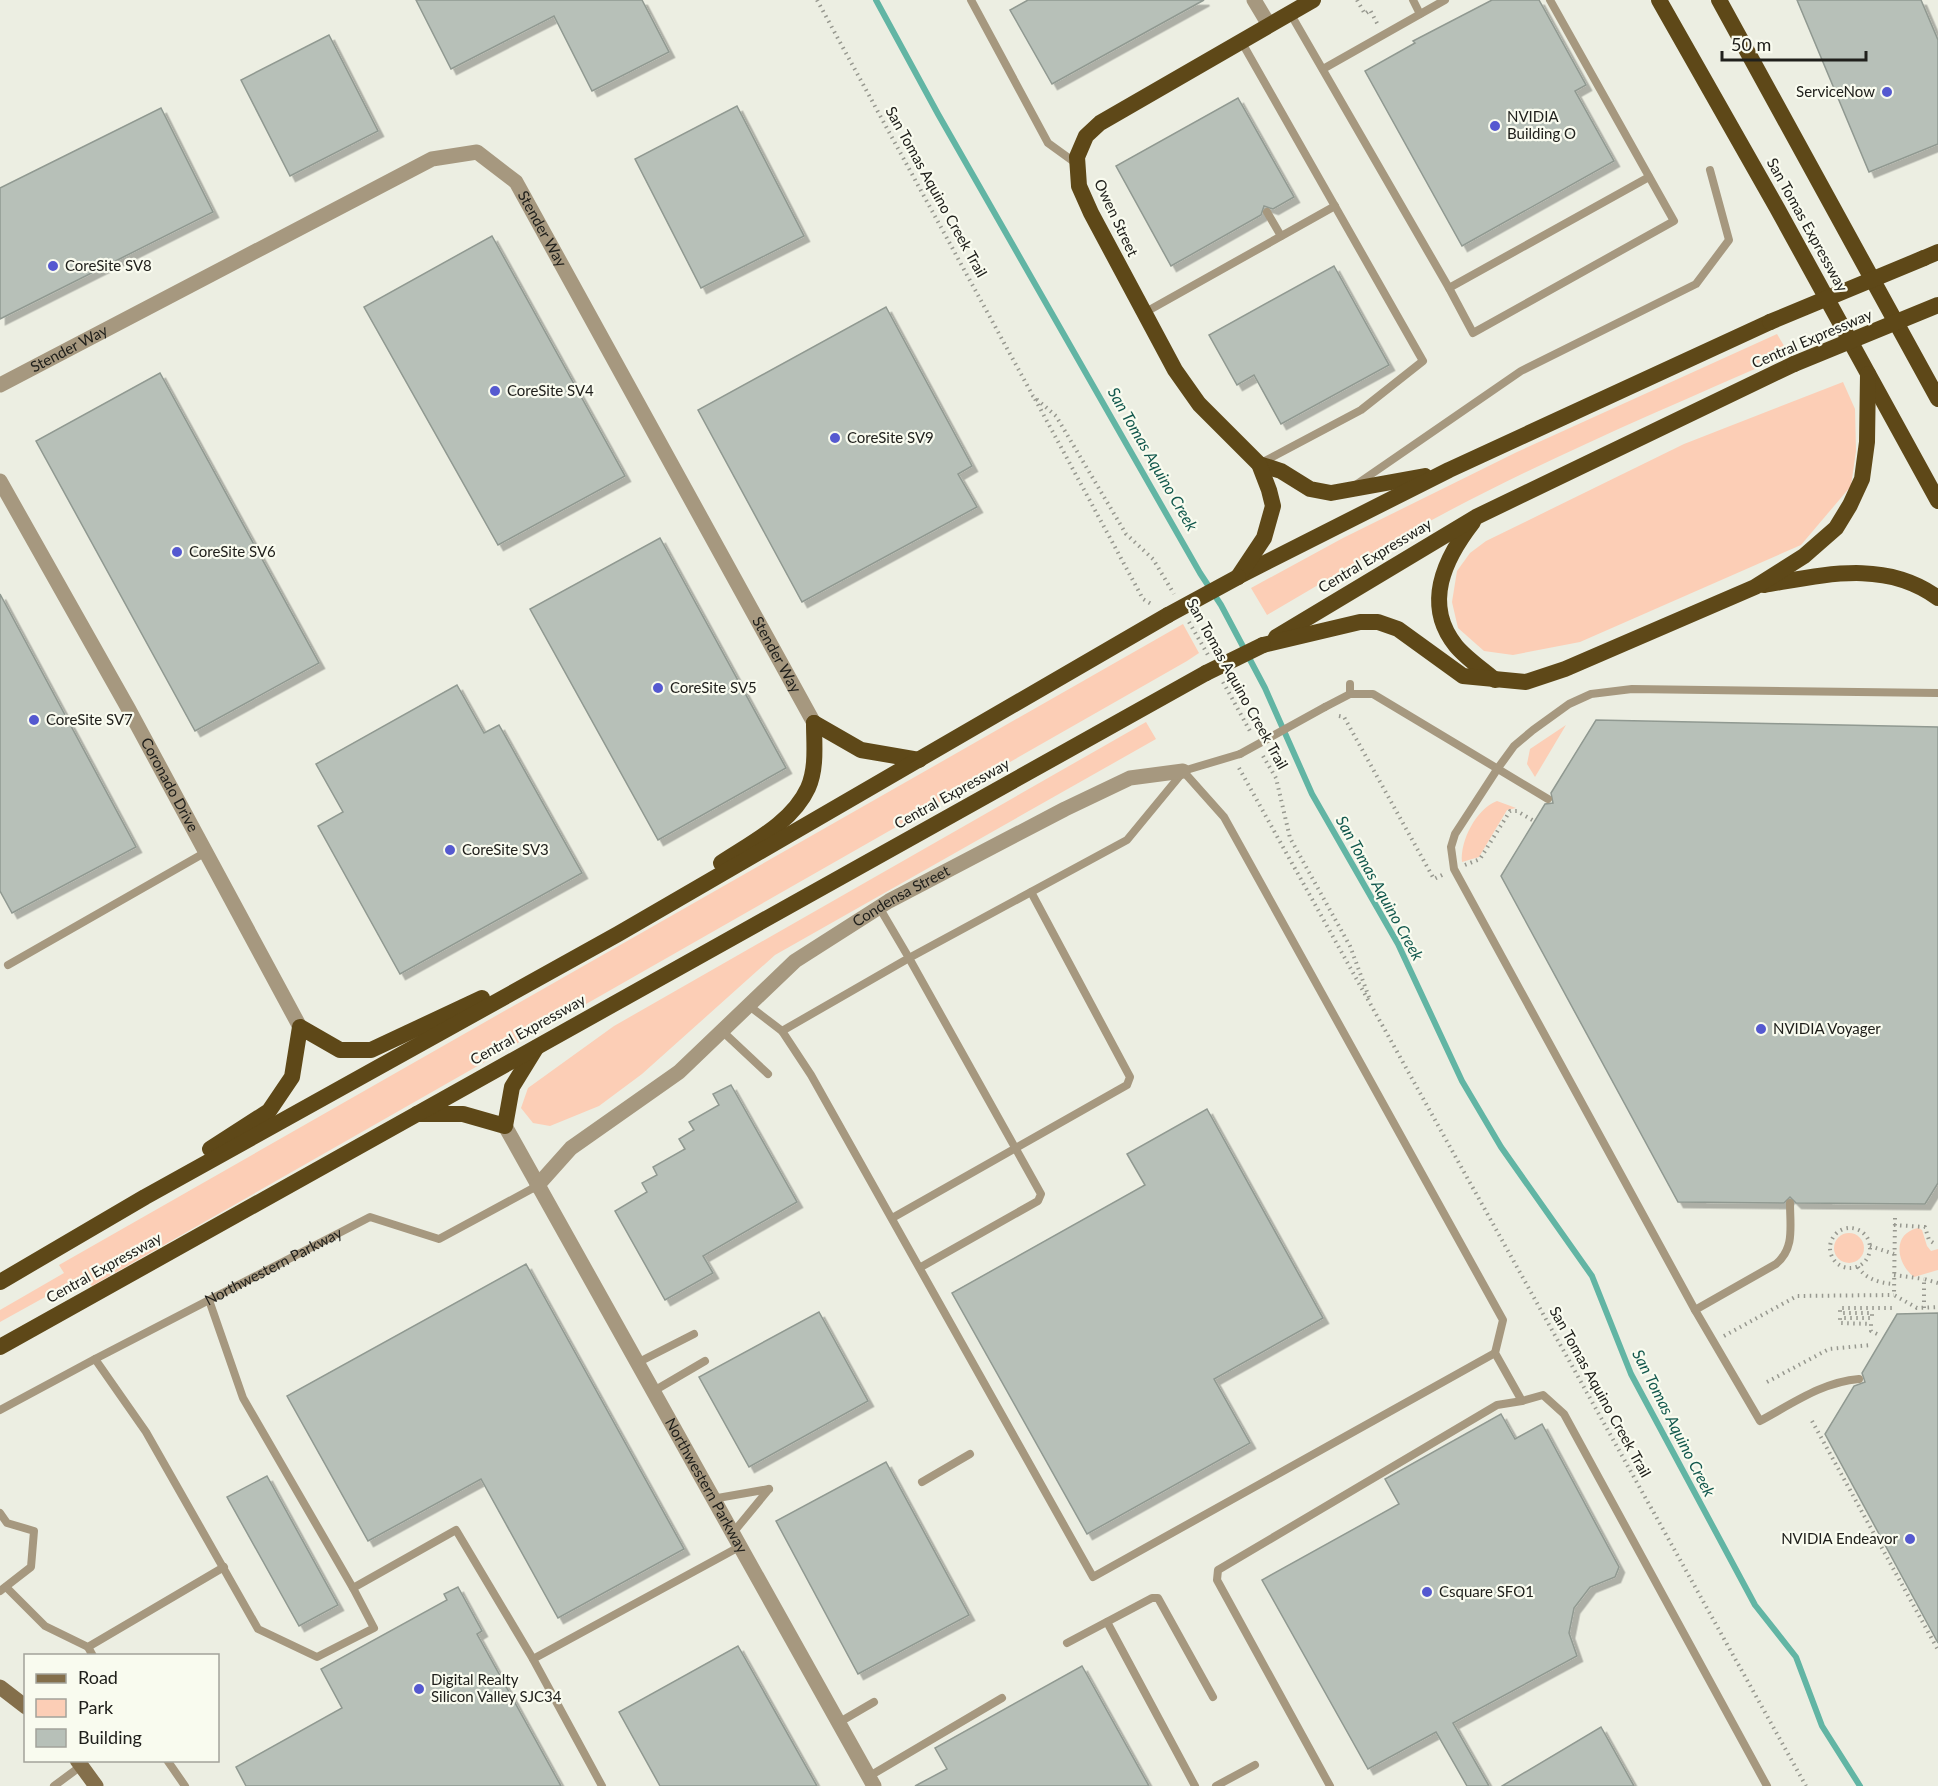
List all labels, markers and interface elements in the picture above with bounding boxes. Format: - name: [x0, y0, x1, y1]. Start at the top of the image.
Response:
- scale bar: [1722, 24, 1866, 62]
- text: 50 m: [1731, 33, 1771, 55]
- place label: ServiceNow: [1796, 82, 1875, 100]
- marker: ServiceNow: [1880, 85, 1894, 99]
- street label: San Tomas Aquino Creek Trail: [882, 103, 991, 280]
- place label: NVIDIA Building O: [1507, 107, 1576, 142]
- marker: NVIDIA Building O: [1488, 119, 1502, 133]
- street label: San Tomas Expressway: [1764, 154, 1852, 295]
- street label: Owen Street: [1091, 176, 1143, 260]
- street label: Stender Way: [515, 187, 571, 270]
- place label: CoreSite SV8: [65, 256, 152, 274]
- marker: CoreSite SV8: [46, 259, 60, 273]
- street label: Central Expressway: [1749, 305, 1875, 372]
- street label: Stender Way: [27, 320, 110, 375]
- place label: CoreSite SV4: [507, 381, 594, 399]
- marker: CoreSite SV4: [488, 384, 502, 398]
- water label: San Tomas Aquino Creek: [1105, 384, 1202, 534]
- place label: CoreSite SV9: [847, 428, 934, 446]
- marker: CoreSite SV9: [828, 431, 842, 445]
- street label: Central Expressway: [1315, 514, 1435, 596]
- place label: CoreSite SV6: [189, 542, 276, 560]
- marker: CoreSite SV6: [170, 545, 184, 559]
- street label: San Tomas Aquino Creek Trail: [1183, 595, 1292, 772]
- street label: Stender Way: [749, 613, 806, 696]
- place label: CoreSite SV5: [670, 678, 757, 696]
- marker: CoreSite SV5: [651, 681, 665, 695]
- place label: CoreSite SV7: [46, 710, 133, 728]
- marker: CoreSite SV7: [27, 713, 41, 727]
- street label: Coronado Drive: [138, 734, 203, 835]
- street label: Central Expressway: [891, 754, 1012, 832]
- water label: San Tomas Aquino Creek: [1333, 812, 1428, 964]
- place label: CoreSite SV3: [462, 840, 549, 858]
- marker: CoreSite SV3: [443, 843, 457, 857]
- street label: Condensa Street: [849, 861, 953, 930]
- street label: Central Expressway: [467, 990, 588, 1068]
- place label: NVIDIA Voyager: [1773, 1019, 1881, 1037]
- marker: NVIDIA Voyager: [1754, 1022, 1768, 1036]
- street label: Northwestern Parkway: [201, 1223, 345, 1309]
- street label: Central Expressway: [43, 1228, 164, 1306]
- street label: San Tomas Aquino Creek Trail: [1546, 1303, 1655, 1480]
- water label: San Tomas Aquino Creek: [1629, 1346, 1720, 1500]
- street label: Northwestern Parkway: [662, 1414, 752, 1556]
- place label: NVIDIA Endeavor: [1781, 1529, 1899, 1547]
- marker: NVIDIA Endeavor: [1903, 1532, 1917, 1546]
- place label: Csquare SFO1: [1439, 1582, 1534, 1600]
- marker: Csquare SFO1: [1420, 1585, 1434, 1599]
- legend: [24, 1654, 219, 1762]
- text: Road: [78, 1666, 118, 1688]
- place label: Digital Realty Silicon Valley SJC34: [431, 1670, 562, 1705]
- marker: Digital Realty Silicon Valley SJC34: [412, 1682, 426, 1696]
- text: Park: [78, 1696, 114, 1718]
- text: Building: [78, 1726, 142, 1748]

